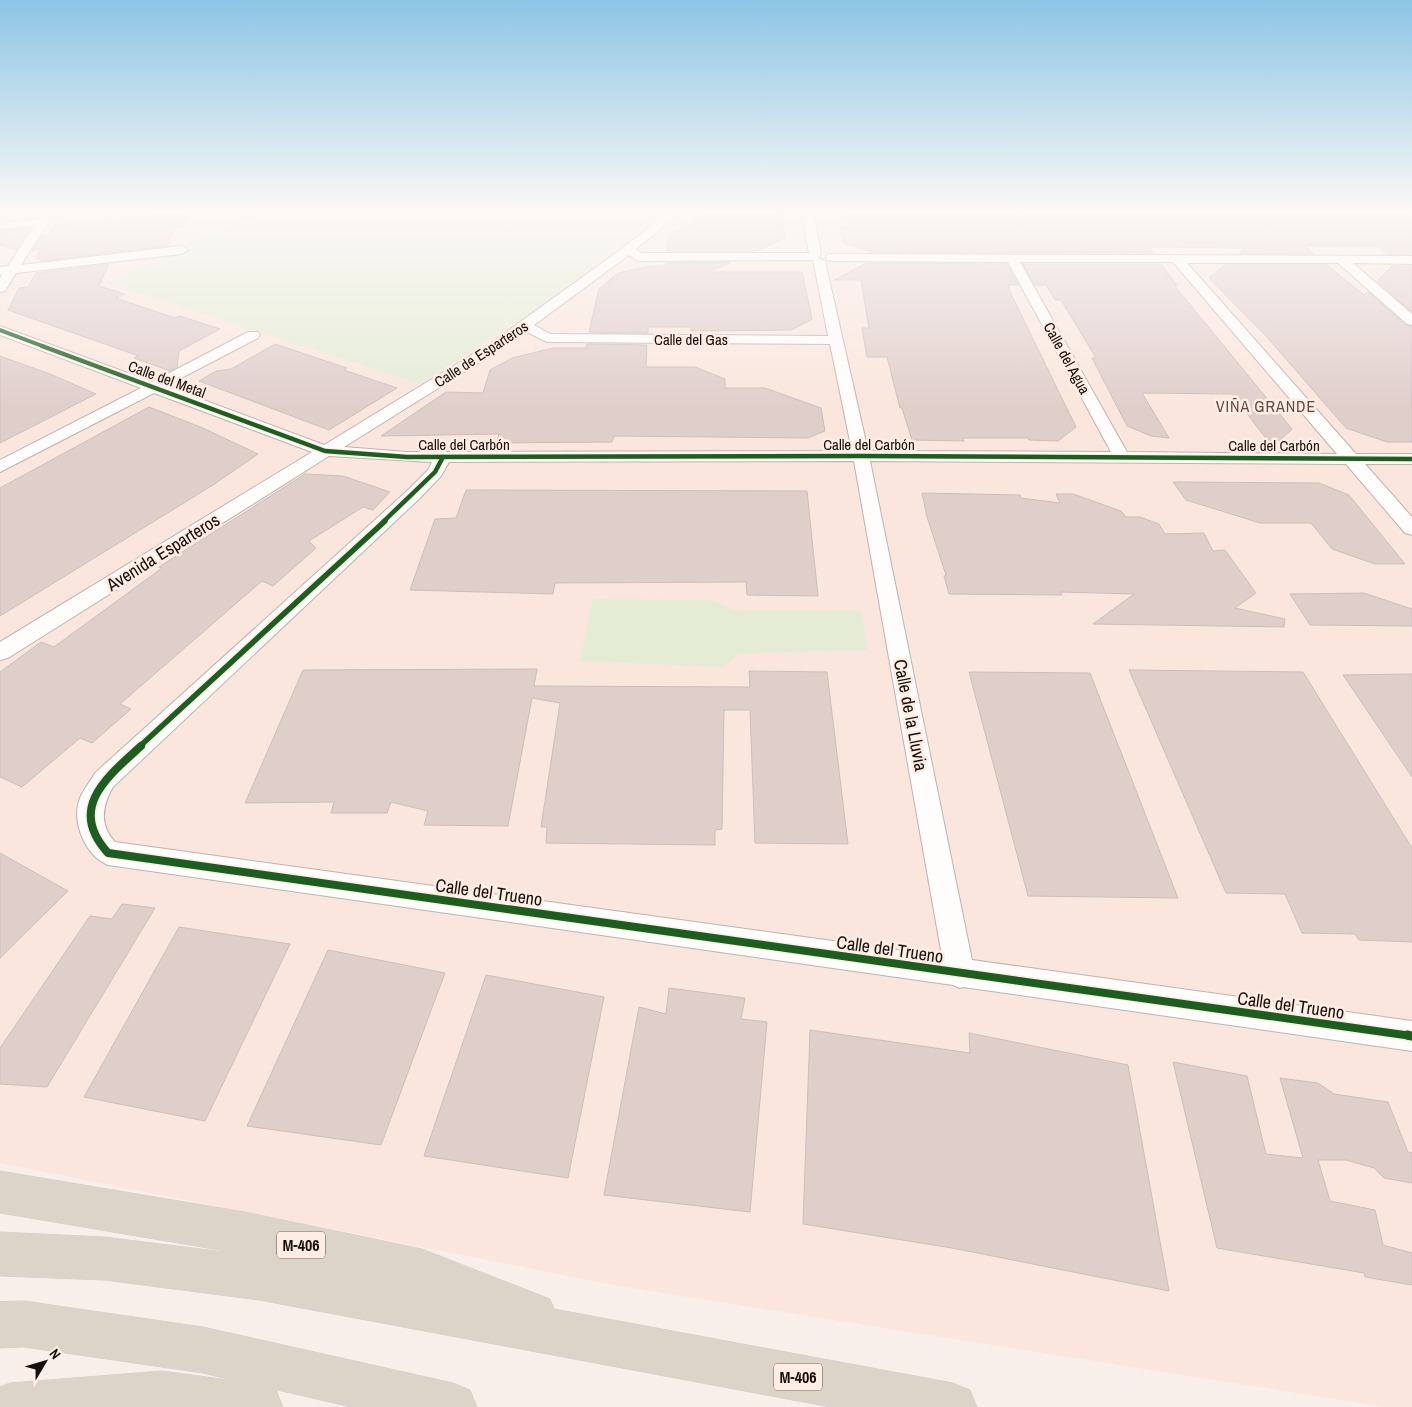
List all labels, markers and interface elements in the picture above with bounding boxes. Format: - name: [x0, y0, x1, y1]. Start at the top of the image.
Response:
- street label: Calle de Esparteros: [430, 316, 532, 392]
- street label: Calle del Agua: [1039, 318, 1095, 398]
- street label: Calle del Gas: [654, 329, 728, 350]
- street label: Calle del Metal: [125, 355, 209, 403]
- district label: VIÑA GRANDE: [1216, 395, 1316, 417]
- street label: Calle del Carbón: [418, 434, 510, 455]
- street label: Calle del Carbón: [823, 434, 915, 455]
- street label: Calle del Carbón: [1228, 435, 1320, 456]
- street label: Avenida Esparteros: [101, 507, 224, 597]
- street label: Calle de la Lluvia: [888, 657, 934, 773]
- street label: Calle del Trueno: [434, 872, 544, 912]
- street label: Calle del Trueno: [835, 929, 945, 969]
- street label: Calle del Trueno: [1236, 985, 1346, 1025]
- road number: M-406: [277, 1232, 325, 1258]
- north arrow: [20, 1337, 70, 1387]
- text: N: [46, 1345, 65, 1363]
- road number: M-406: [774, 1364, 822, 1390]

